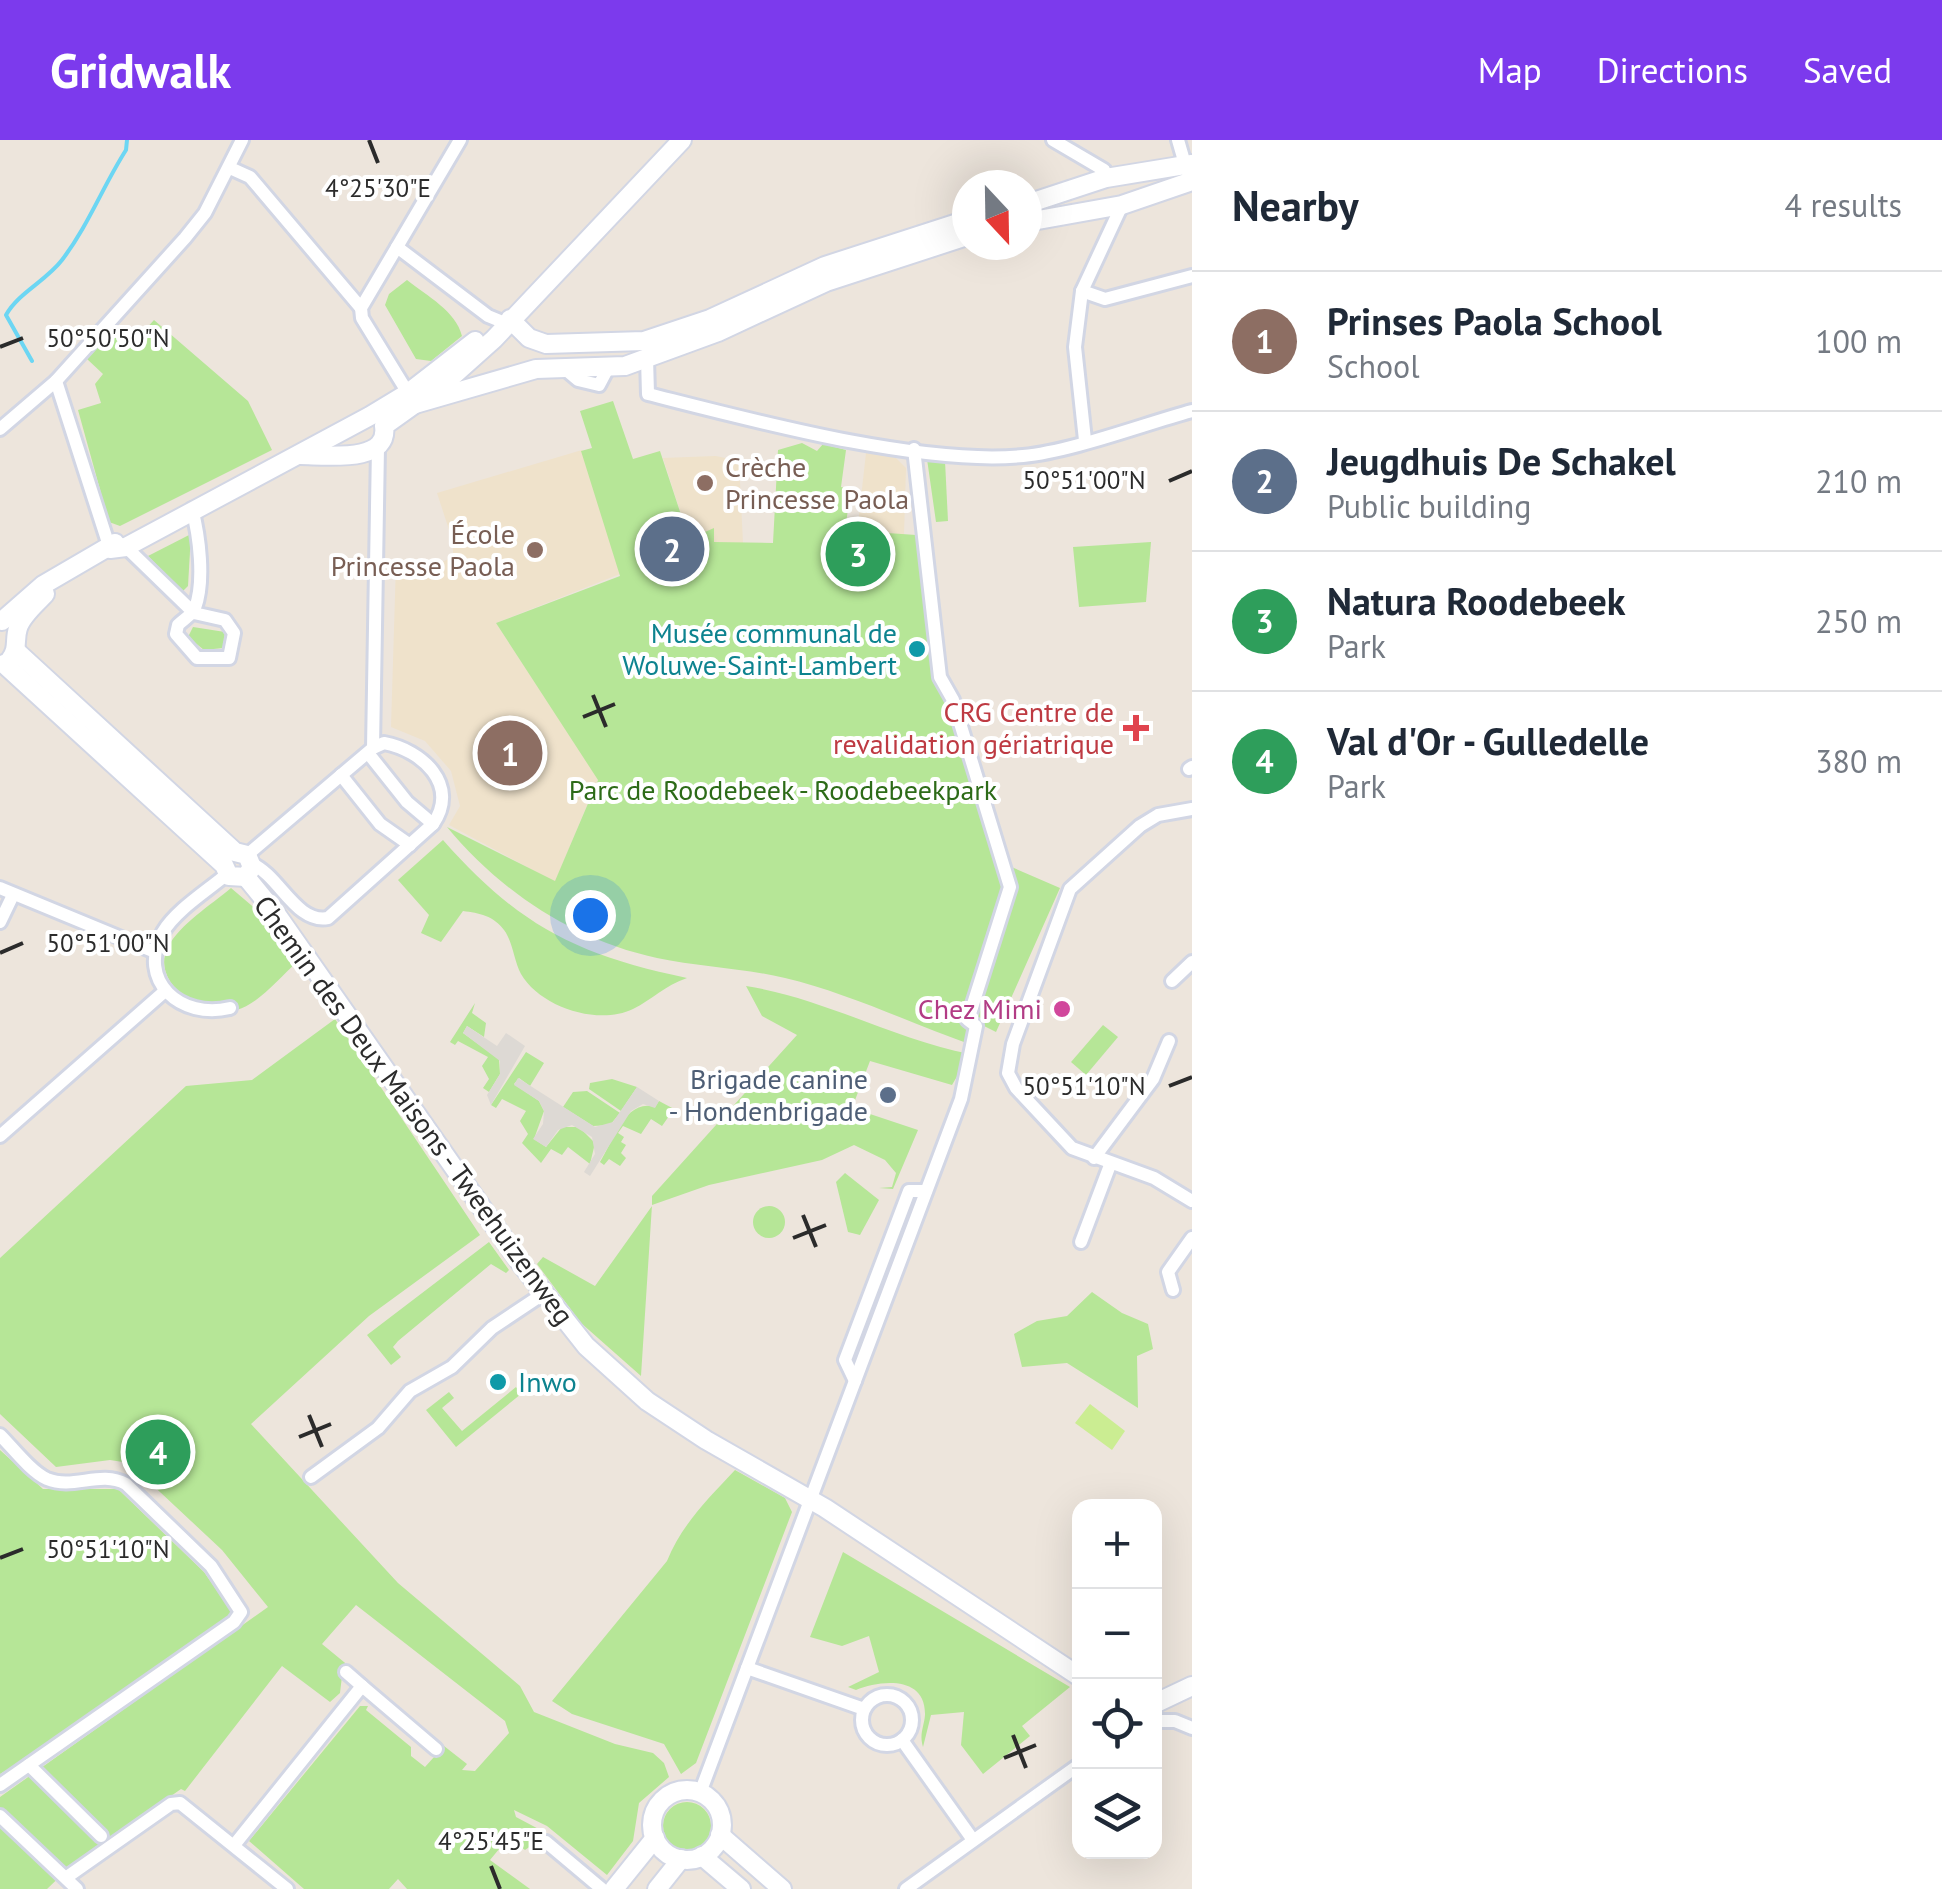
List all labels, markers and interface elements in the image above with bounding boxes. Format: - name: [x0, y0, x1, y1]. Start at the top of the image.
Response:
- text: Gridwalk: [50, 39, 231, 101]
- text: Map: [1478, 47, 1542, 93]
- text: Directions: [1597, 47, 1748, 93]
- text: Saved: [1803, 47, 1892, 93]
- north arrow: [952, 170, 1042, 260]
- text: 4°25'30"E: [325, 172, 431, 204]
- text: Nearby: [1232, 178, 1359, 233]
- text: 4 results: [1784, 184, 1902, 226]
- text: Prinses Paola School: [1327, 296, 1662, 345]
- text: 1: [1255, 320, 1274, 362]
- text: 100 m: [1815, 320, 1902, 362]
- text: 50°50'50"N: [46, 322, 170, 354]
- text: School: [1327, 345, 1420, 387]
- text: Jeugdhuis De Schakel: [1327, 436, 1676, 485]
- place label: Crèche Princesse Paola: [725, 448, 909, 517]
- text: 2: [1255, 460, 1274, 502]
- text: 210 m: [1815, 460, 1902, 502]
- text: 50°51'00"N: [1022, 464, 1146, 496]
- marker: Crèche Princesse Paola: [694, 472, 716, 494]
- text: Public building: [1327, 485, 1531, 527]
- pin: 2: [640, 512, 704, 586]
- place label: École Princesse Paola: [331, 515, 515, 584]
- pin: 3: [826, 516, 890, 592]
- marker: École Princesse Paola: [524, 539, 546, 561]
- text: Natura Roodebeek: [1327, 576, 1625, 625]
- text: 3: [1255, 600, 1274, 642]
- text: 250 m: [1815, 600, 1902, 642]
- place label: Musée communal de Woluwe-Saint-Lambert: [622, 614, 897, 683]
- text: Park: [1327, 625, 1386, 667]
- marker: Musée communal de Woluwe-Saint-Lambert: [906, 638, 928, 660]
- place label: CRG Centre de revalidation gériatrique: [833, 693, 1114, 762]
- marker: CRG Centre de revalidation gériatrique: [1123, 715, 1149, 741]
- pin: 1: [478, 716, 542, 790]
- text: Val d'Or - Gulledelle: [1327, 716, 1649, 765]
- text: 4: [1255, 740, 1274, 782]
- text: 380 m: [1815, 740, 1902, 782]
- text: Park: [1327, 765, 1386, 807]
- park label: Parc de Roodebeek - Roodebeekpark: [569, 771, 998, 808]
- street label: Chemin des Deux Maisons - Tweehuizenweg: [246, 888, 583, 1332]
- your location: [565, 890, 616, 941]
- text: 50°51'00"N: [46, 927, 170, 959]
- place label: Chez Mimi: [918, 990, 1042, 1027]
- marker: Chez Mimi: [1051, 998, 1073, 1020]
- place label: Brigade canine - Hondenbrigade: [669, 1060, 868, 1129]
- text: 50°51'10"N: [1022, 1070, 1146, 1102]
- marker: Brigade canine - Hondenbrigade: [877, 1084, 899, 1106]
- place label: Inwo: [518, 1363, 577, 1400]
- marker: Inwo: [487, 1371, 509, 1393]
- pin: 4: [126, 1414, 190, 1490]
- map controls: [1072, 1499, 1162, 1859]
- button: +: [1072, 1499, 1162, 1589]
- text: 50°51'10"N: [46, 1533, 170, 1565]
- button: −: [1072, 1589, 1162, 1679]
- button: locate: [1072, 1679, 1162, 1769]
- button: layers: [1072, 1769, 1162, 1859]
- text: 4°25'45"E: [438, 1825, 544, 1857]

